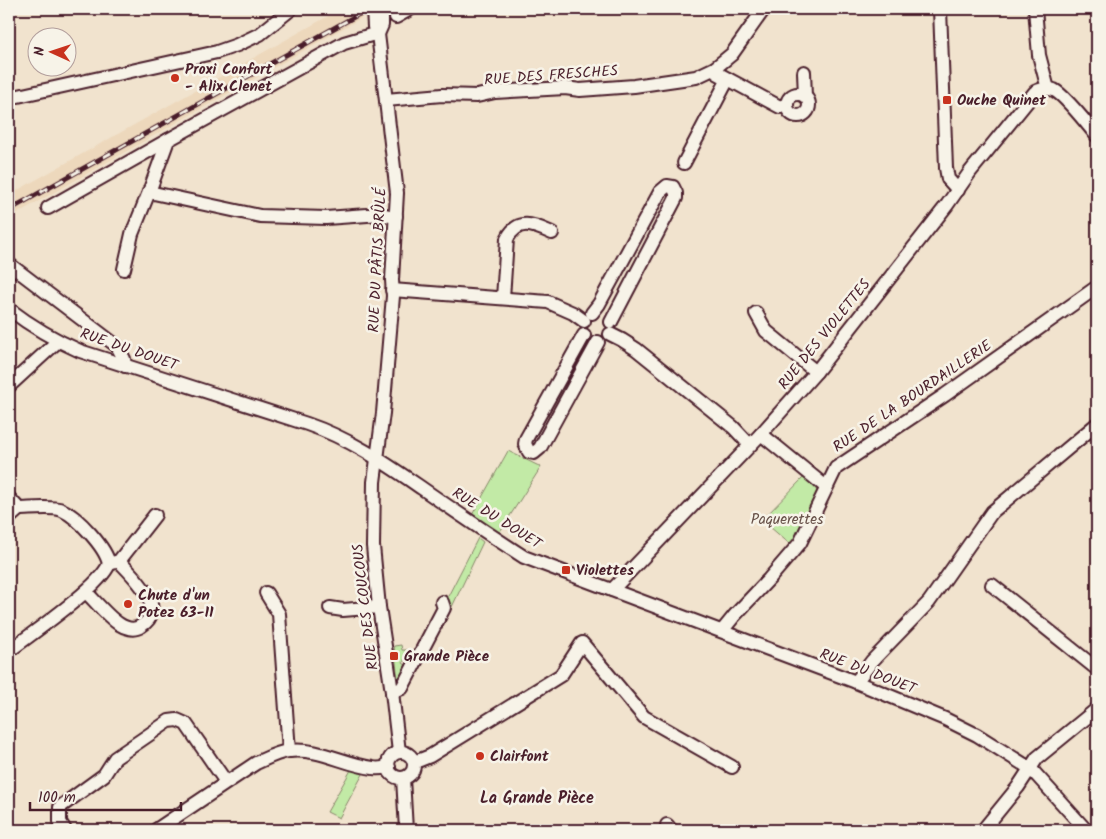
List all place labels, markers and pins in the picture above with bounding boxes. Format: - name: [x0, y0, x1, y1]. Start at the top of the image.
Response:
- place label: Proxi Confort - Alix Clenet: [185, 58, 272, 99]
- marker: Proxi Confort - Alix Clenet: [169, 72, 181, 84]
- place label: Ouche Quinet: [957, 89, 1046, 113]
- marker: Ouche Quinet: [941, 94, 953, 106]
- place label: Violettes: [576, 559, 634, 583]
- marker: Violettes: [560, 564, 572, 576]
- place label: Chute d'un Potez 63-11: [138, 584, 214, 625]
- marker: Chute d'un Potez 63-11: [122, 598, 134, 610]
- place label: Grande Pièce: [404, 645, 490, 669]
- marker: Grande Pièce: [388, 650, 400, 662]
- place label: Clairfont: [490, 745, 549, 769]
- marker: Clairfont: [474, 750, 486, 762]

